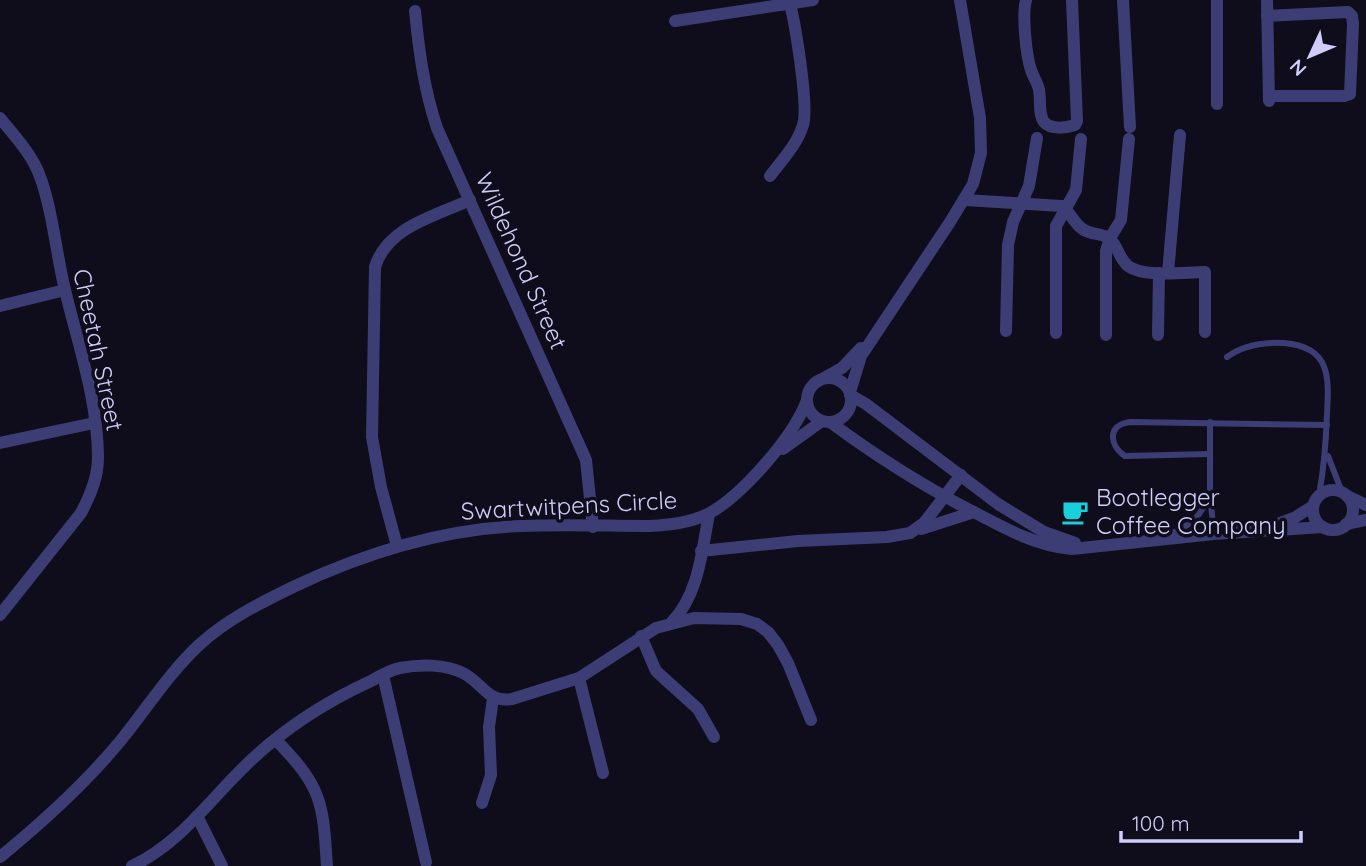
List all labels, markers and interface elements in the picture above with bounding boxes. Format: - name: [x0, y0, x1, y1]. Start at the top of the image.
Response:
- north arrow: [1275, 21, 1345, 91]
- text: N: [1284, 54, 1311, 81]
- street label: Wildehond Street: [469, 168, 574, 354]
- street label: Cheetah Street: [67, 266, 131, 434]
- place label: Bootlegger Coffee Company: [1096, 482, 1286, 540]
- street label: Swartwitpens Circle: [460, 484, 678, 526]
- cafe icon: Bootlegger Coffee Company: [1060, 497, 1090, 527]
- scale bar: [1121, 800, 1301, 844]
- text: 100 m: [1132, 810, 1190, 836]

